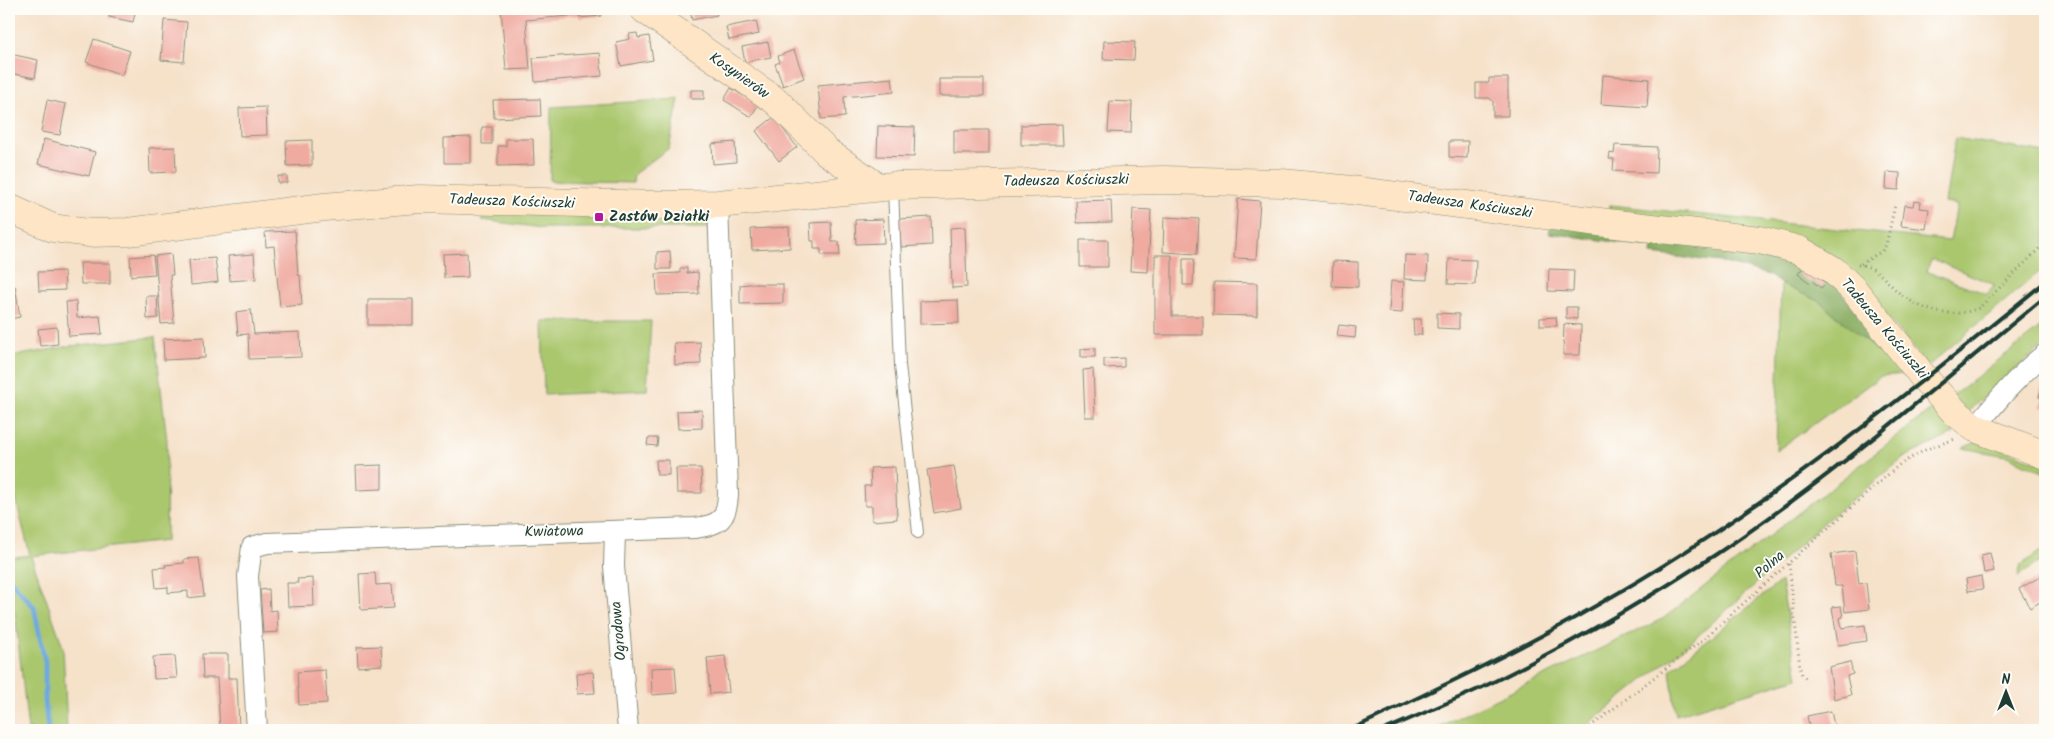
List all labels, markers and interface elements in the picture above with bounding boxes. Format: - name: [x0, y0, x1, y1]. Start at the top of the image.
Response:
- street label: Kosynierów: [704, 46, 775, 106]
- street label: Tadeusza Kościuszki: [1003, 168, 1130, 194]
- street label: Tadeusza Kościuszki: [1406, 184, 1535, 226]
- street label: Tadeusza Kościuszki: [449, 188, 577, 216]
- place label: Zastów Działki: [609, 205, 710, 229]
- marker: Zastów Działki: [593, 211, 605, 223]
- street label: Tadeusza Kościuszki: [1834, 273, 1934, 386]
- street label: Kwiatowa: [524, 519, 584, 545]
- street label: Polna: [1749, 545, 1791, 585]
- street label: Ogrodowa: [604, 600, 634, 662]
- north arrow: [1982, 666, 2032, 716]
- text: N: [2002, 669, 2011, 691]

